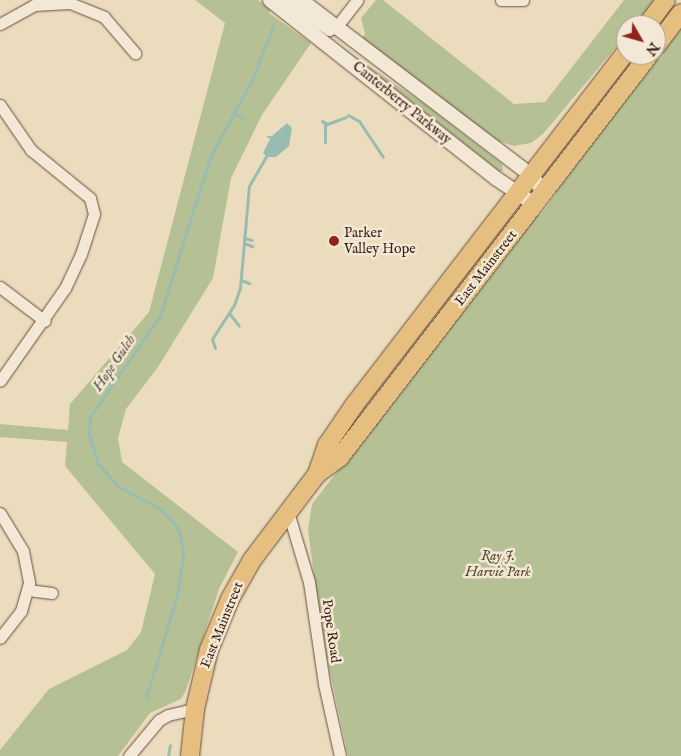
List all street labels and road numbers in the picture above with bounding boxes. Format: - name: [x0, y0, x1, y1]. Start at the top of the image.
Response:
- street label: Canterberry Parkway: [349, 58, 455, 148]
- street label: East Mainstreet: [451, 227, 521, 309]
- street label: East Mainstreet: [197, 579, 247, 671]
- street label: Pope Road: [318, 598, 344, 664]

